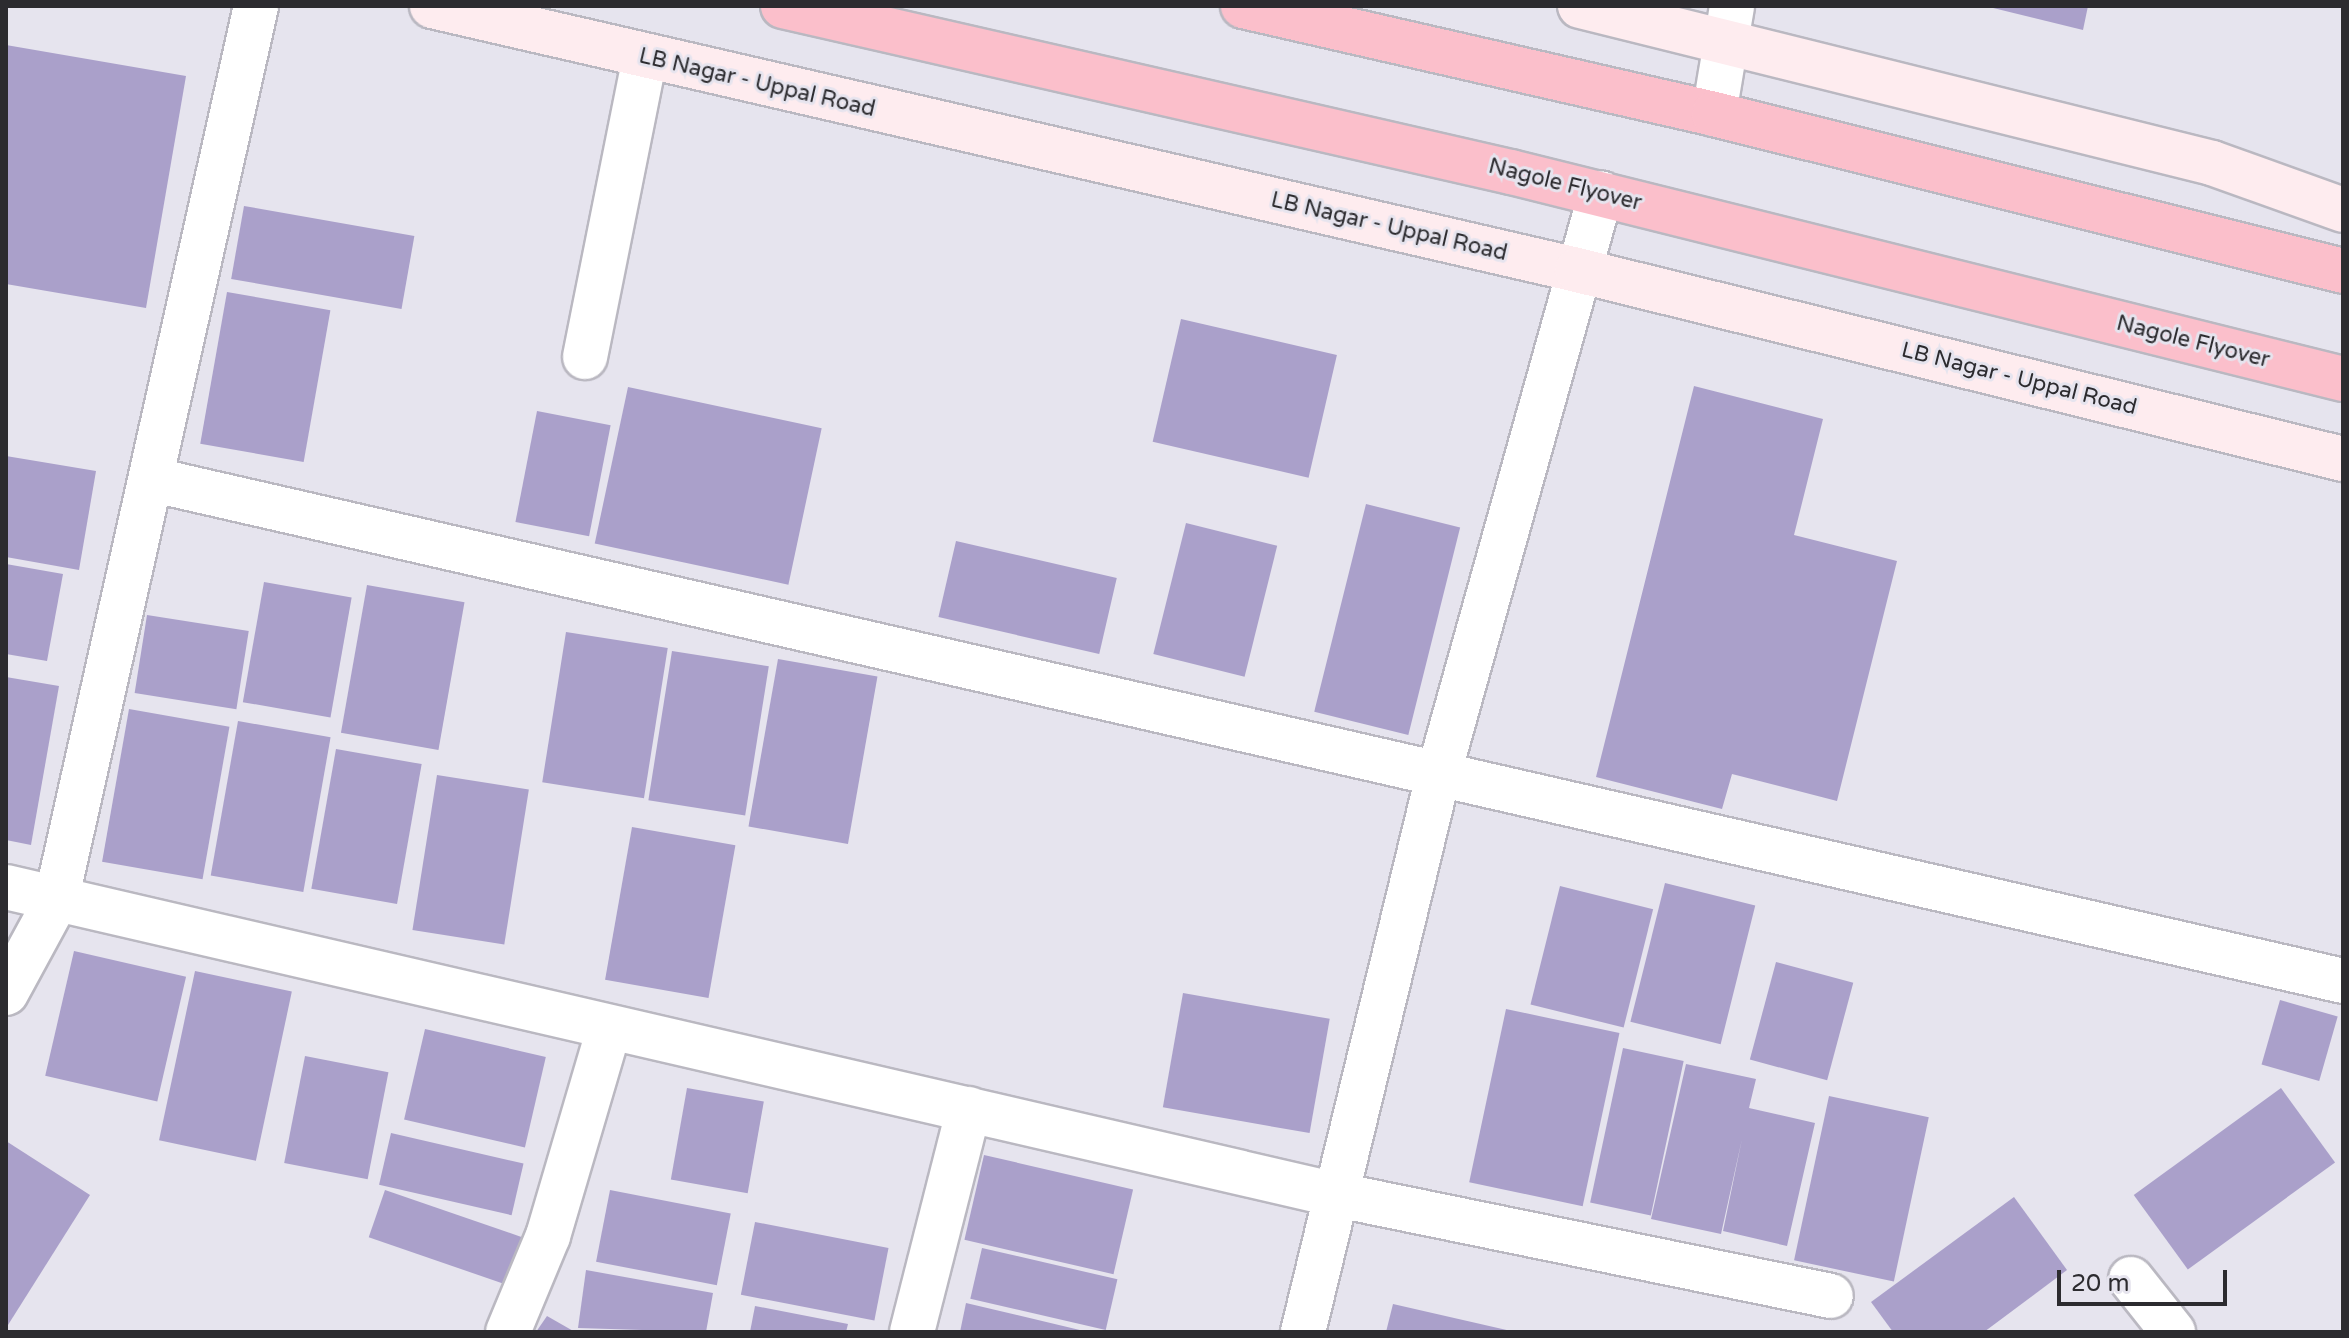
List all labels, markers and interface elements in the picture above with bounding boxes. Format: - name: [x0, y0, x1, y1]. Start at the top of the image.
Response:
- street label: LB Nagar - Uppal Road: [636, 43, 878, 123]
- street label: Nagole Flyover: [1486, 153, 1644, 217]
- street label: LB Nagar - Uppal Road: [1268, 187, 1510, 267]
- street label: Nagole Flyover: [2114, 310, 2272, 374]
- street label: LB Nagar - Uppal Road: [1899, 337, 2139, 421]
- scale bar: [2061, 1254, 2231, 1304]
- text: 20 m: [2071, 1269, 2129, 1298]

